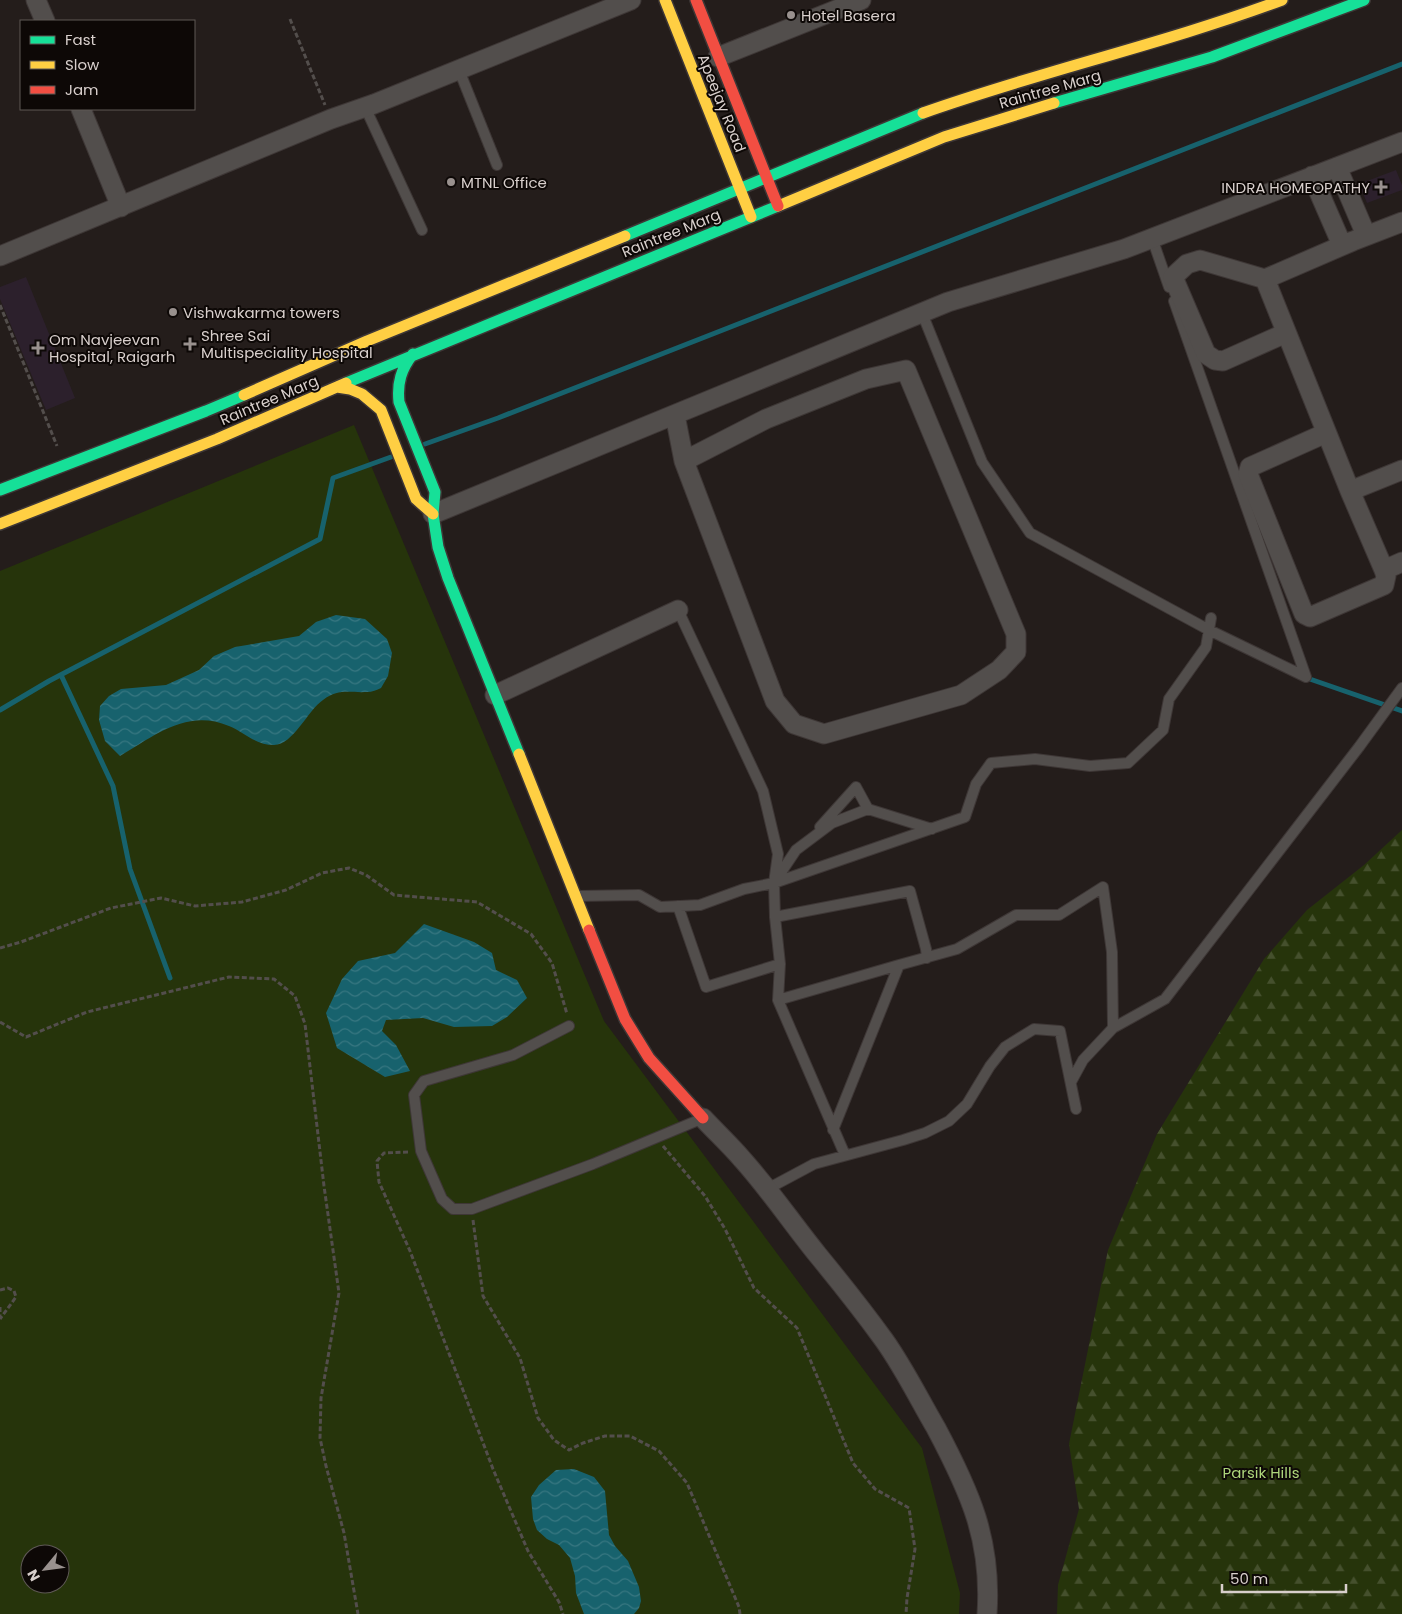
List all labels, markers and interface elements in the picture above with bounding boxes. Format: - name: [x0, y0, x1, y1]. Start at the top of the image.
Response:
- place label: Hotel Basera: [801, 5, 896, 26]
- marker: Hotel Basera: [785, 9, 797, 21]
- legend: [20, 20, 195, 110]
- text: Fast: [65, 29, 96, 50]
- street label: Apeejay Road: [693, 51, 751, 155]
- text: Slow: [65, 54, 100, 75]
- street label: Raintree Marg: [997, 64, 1103, 114]
- text: Jam: [65, 79, 99, 100]
- place label: MTNL Office: [461, 172, 547, 193]
- marker: MTNL Office: [445, 176, 457, 188]
- place label: INDRA HOMEOPATHY: [1221, 177, 1370, 198]
- marker: INDRA HOMEOPATHY: [1374, 180, 1388, 194]
- street label: Raintree Marg: [618, 204, 724, 262]
- place label: Vishwakarma towers: [183, 302, 340, 323]
- marker: Vishwakarma towers: [167, 306, 179, 318]
- place label: Shree Sai Multispeciality Hospital: [201, 325, 373, 363]
- place label: Om Navjeevan Hospital, Raigarh: [49, 329, 175, 367]
- marker: Shree Sai Multispeciality Hospital: [183, 337, 197, 351]
- marker: Om Navjeevan Hospital, Raigarh: [31, 341, 45, 355]
- street label: Raintree Marg: [217, 370, 321, 430]
- park label: Parsik Hills: [1223, 1462, 1300, 1483]
- north arrow: [20, 1544, 70, 1594]
- scale bar: [1222, 1562, 1346, 1594]
- text: N: [22, 1566, 45, 1585]
- text: 50 m: [1230, 1568, 1268, 1589]

